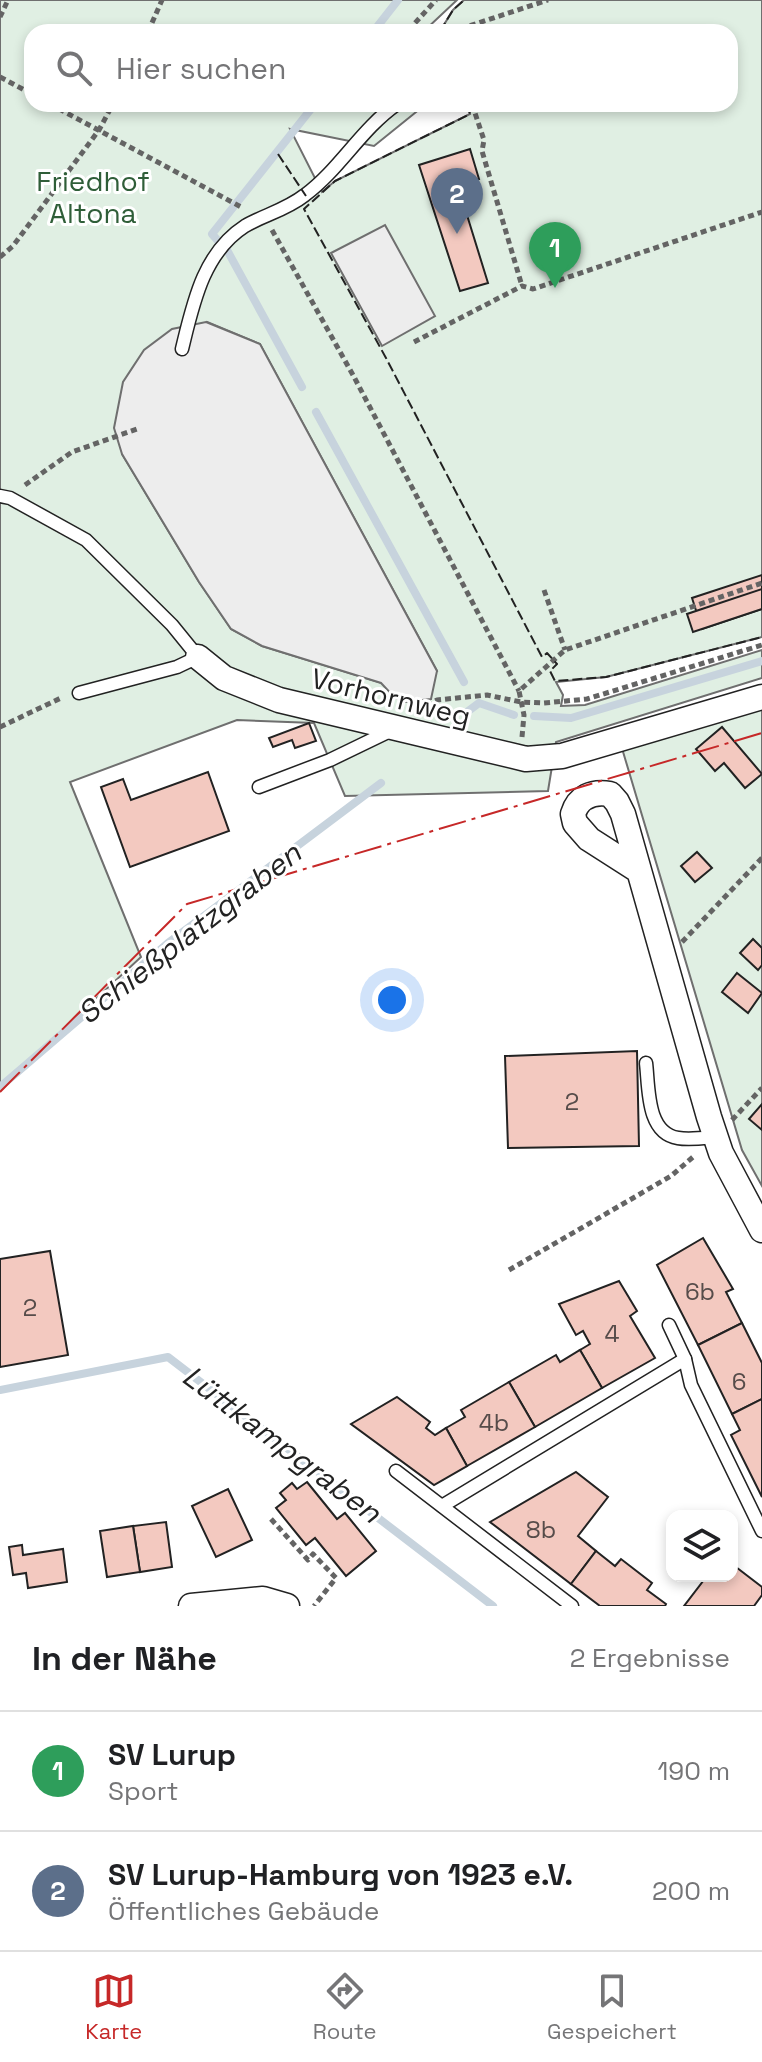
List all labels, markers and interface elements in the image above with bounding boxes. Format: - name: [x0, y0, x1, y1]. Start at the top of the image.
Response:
- search box: [24, 24, 738, 112]
- icon: search: [52, 46, 96, 90]
- text: Hier suchen: [116, 49, 286, 88]
- park label: Friedhof Altona: [36, 163, 150, 231]
- pin: 2: [431, 168, 483, 234]
- pin: 1: [529, 222, 581, 288]
- street label: Vorhornweg: [308, 660, 474, 734]
- water label: Schießplatzgraben: [69, 833, 309, 1032]
- your location: [372, 980, 412, 1020]
- house number: 2: [565, 1086, 579, 1117]
- house number: 6b: [685, 1276, 715, 1307]
- house number: 2: [23, 1292, 37, 1323]
- house number: 4: [605, 1318, 620, 1349]
- water label: Lüttkampgraben: [175, 1357, 390, 1532]
- house number: 6: [732, 1366, 746, 1397]
- house number: 4b: [479, 1407, 509, 1438]
- map controls: [666, 1510, 738, 1582]
- button: layers: [666, 1510, 738, 1582]
- house number: 8b: [526, 1514, 556, 1545]
- text: In der Nähe: [32, 1637, 217, 1680]
- text: 2 Ergebnisse: [570, 1641, 730, 1675]
- text: SV Lurup: [108, 1735, 236, 1774]
- text: 1: [52, 1754, 64, 1788]
- text: 190 m: [658, 1754, 730, 1788]
- text: Sport: [108, 1774, 179, 1808]
- text: SV Lurup-Hamburg von 1923 e.V.: [108, 1855, 573, 1894]
- text: 2: [50, 1874, 66, 1908]
- text: 200 m: [652, 1874, 730, 1908]
- text: Öffentliches Gebäude: [108, 1894, 380, 1928]
- tab: Karte: [85, 1969, 142, 2045]
- tab: Route: [313, 1969, 377, 2045]
- tab: Gespeichert: [547, 1969, 677, 2045]

